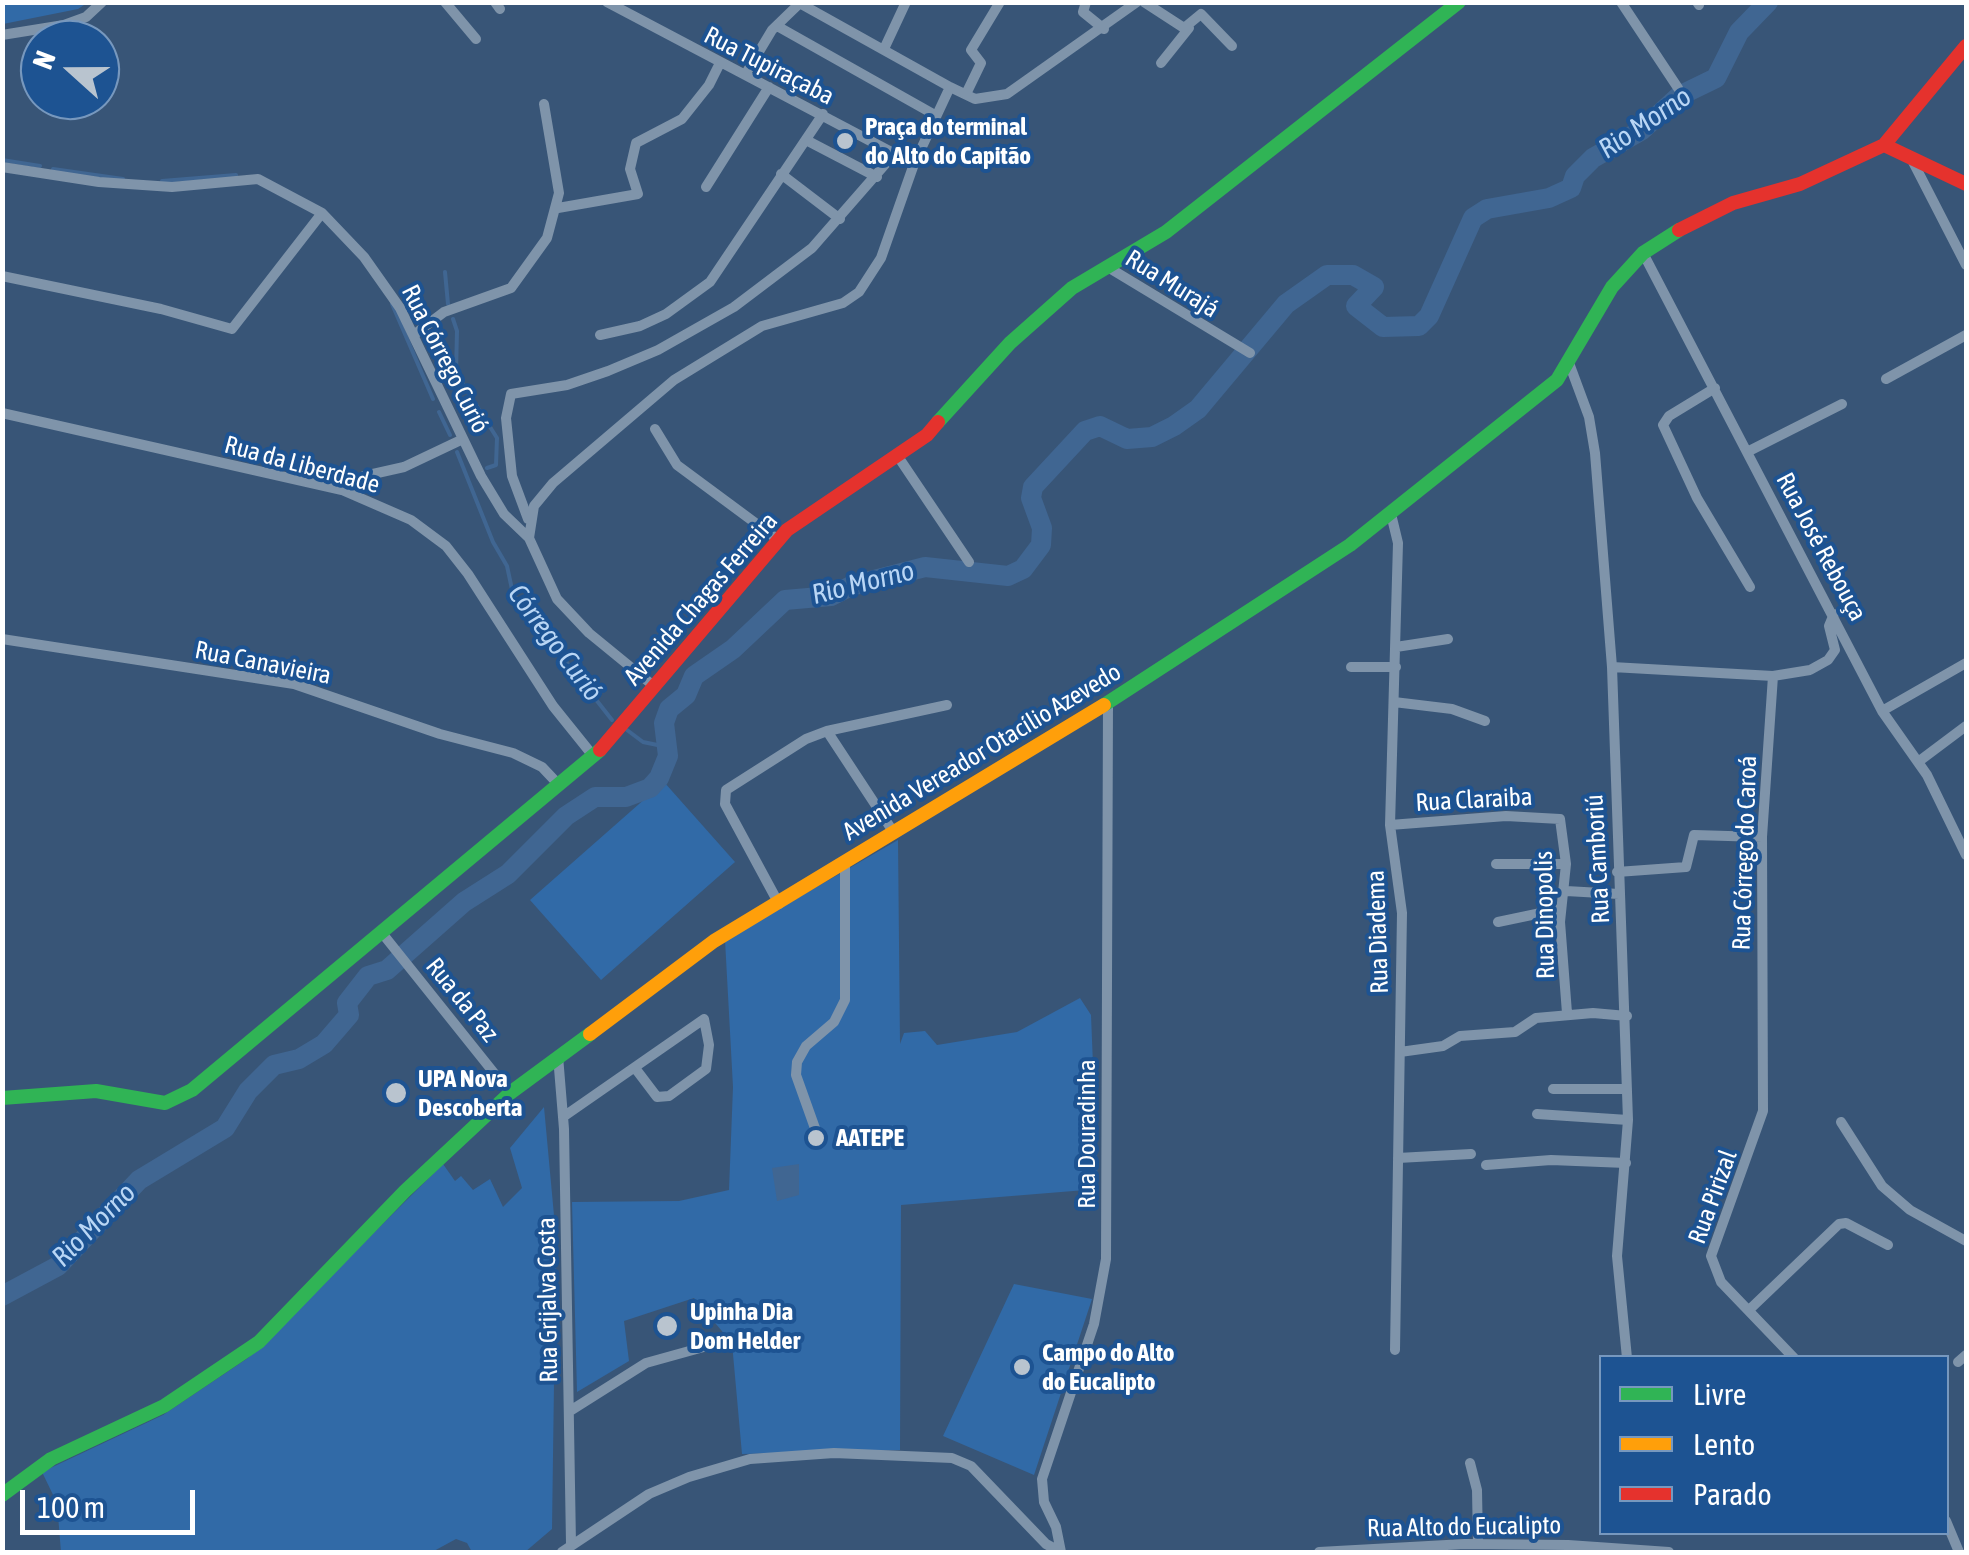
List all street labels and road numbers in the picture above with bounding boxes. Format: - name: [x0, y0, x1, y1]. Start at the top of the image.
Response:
- street label: Rua Tupiraçaba: [699, 20, 839, 112]
- street label: Rua Murajá: [1120, 244, 1224, 324]
- street label: Rua Córrego Curió: [395, 280, 495, 438]
- street label: Rua da Liberdade: [221, 430, 383, 500]
- street label: Rua José Rebouça: [1769, 468, 1873, 626]
- street label: Avenida Chagas Ferreira: [618, 507, 784, 691]
- street label: Rua Canavieira: [192, 635, 334, 691]
- street label: Avenida Vereador Otacílio Azevedo: [838, 657, 1126, 847]
- street label: Rua Córrego do Caroá: [1727, 755, 1763, 951]
- street label: Rua Claraiba: [1415, 782, 1533, 818]
- street label: Rua Camboriú: [1580, 794, 1616, 924]
- street label: Rua Dinopolis: [1529, 851, 1561, 979]
- street label: Rua Diadema: [1361, 870, 1395, 994]
- street label: Rua da Paz: [419, 952, 505, 1048]
- street label: Rua Douradinha: [1072, 1059, 1102, 1209]
- street label: Rua Pirizal: [1682, 1146, 1744, 1248]
- street label: Rua Grijalva Costa: [532, 1217, 564, 1383]
- street label: Rua Alto do Eucalipto: [1367, 1510, 1561, 1544]

